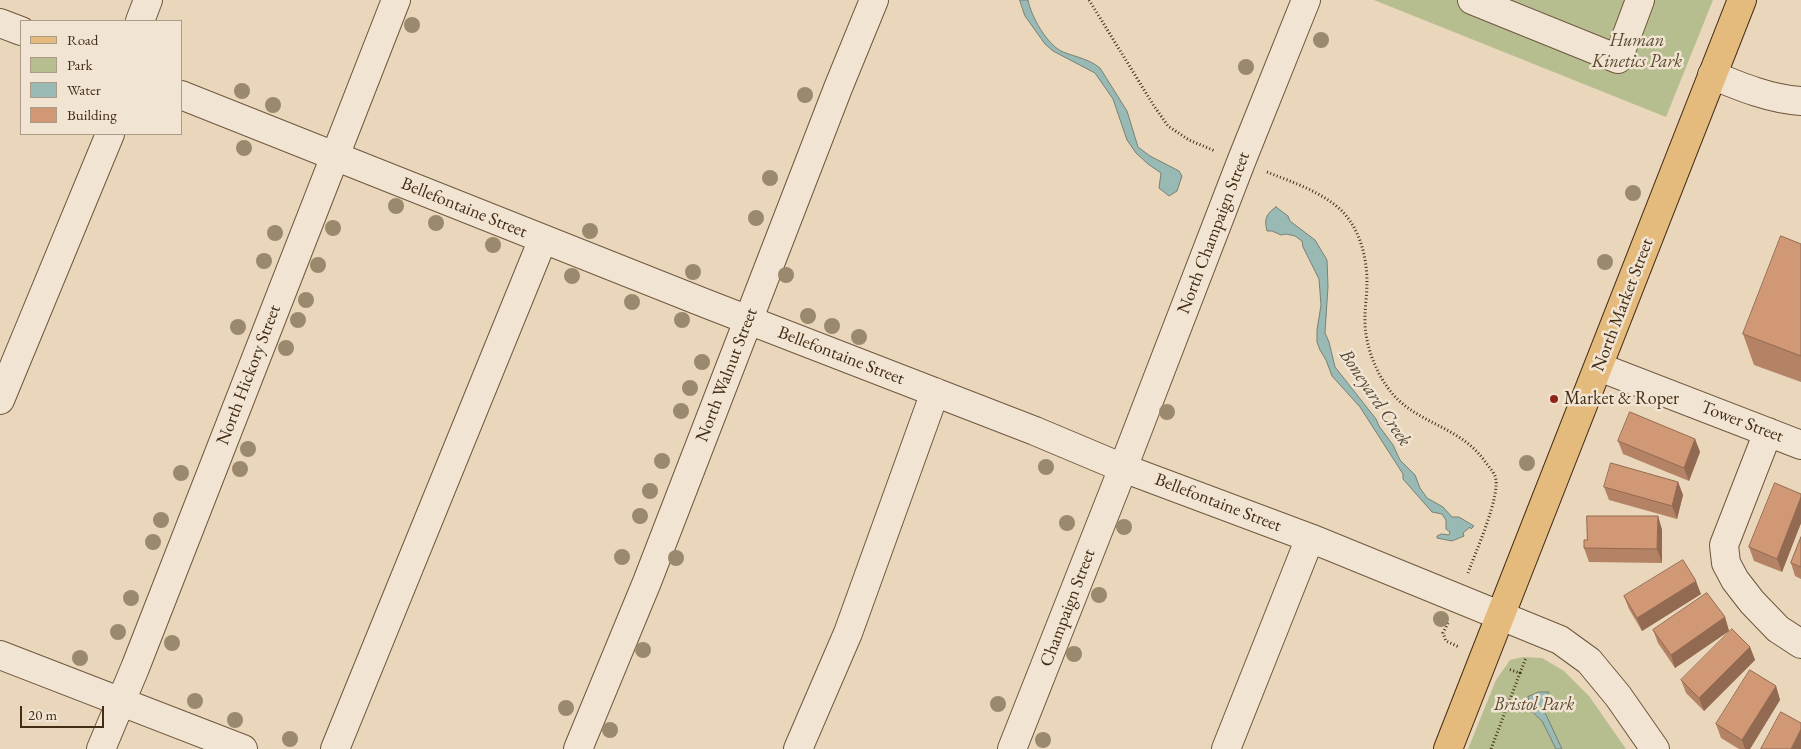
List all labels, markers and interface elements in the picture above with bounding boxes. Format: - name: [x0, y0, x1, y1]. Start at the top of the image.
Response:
- legend: [20, 20, 182, 135]
- text: Road: [67, 30, 98, 49]
- park label: Human Kinetics Park: [1592, 30, 1682, 72]
- text: Park: [67, 55, 93, 74]
- text: Water: [67, 80, 101, 99]
- text: Building: [67, 105, 117, 124]
- street label: North Champaign Street: [1173, 149, 1255, 317]
- street label: Bellefontaine Street: [398, 173, 530, 243]
- street label: North Market Street: [1588, 235, 1658, 375]
- street label: North Hickory Street: [212, 302, 286, 448]
- street label: North Walnut Street: [692, 305, 762, 445]
- street label: Bellefontaine Street: [775, 322, 907, 390]
- water label: Boneyard Creek: [1334, 345, 1416, 451]
- place label: Market & Roper: [1564, 388, 1679, 410]
- marker: Market & Roper: [1548, 393, 1560, 405]
- street label: Tower Street: [1698, 396, 1786, 448]
- street label: Bellefontaine Street: [1152, 469, 1284, 537]
- street label: Champaign Street: [1036, 546, 1100, 670]
- park label: Bristol Park: [1494, 694, 1574, 716]
- scale bar: [22, 696, 106, 728]
- text: 20 m: [28, 705, 57, 724]

